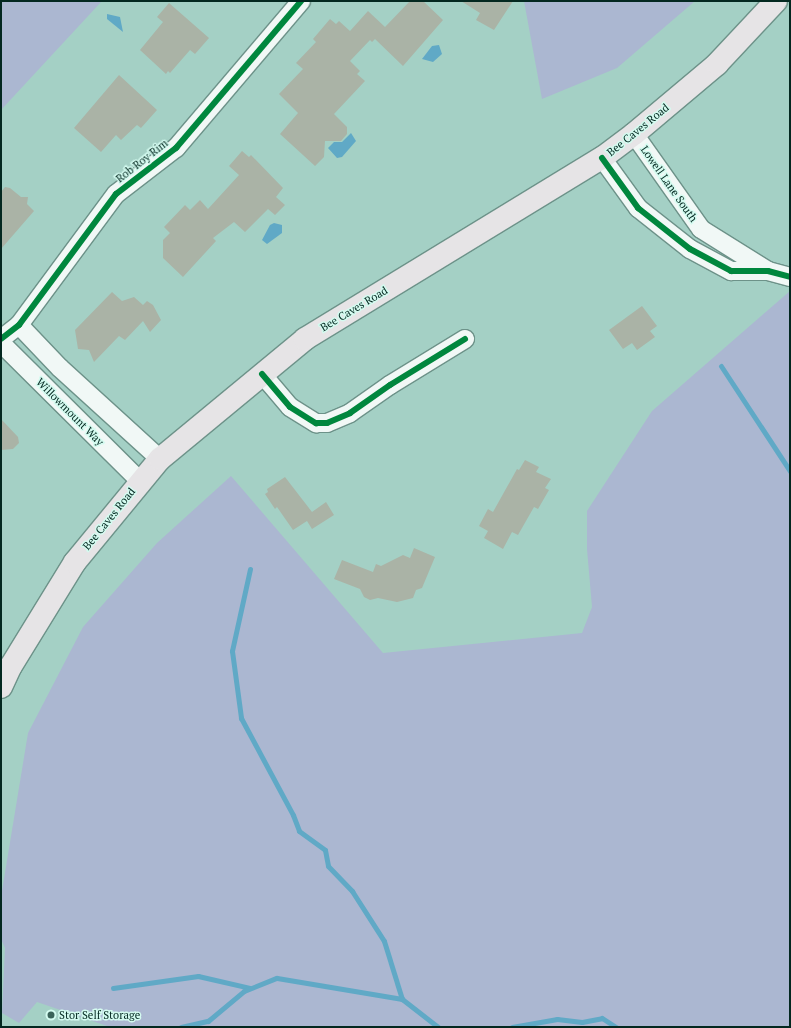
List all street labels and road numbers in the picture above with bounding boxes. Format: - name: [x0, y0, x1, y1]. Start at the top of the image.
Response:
- street label: Bee Caves Road: [604, 101, 672, 159]
- street label: Rob Roy Rim: [113, 137, 171, 185]
- street label: Lowell Lane South: [638, 143, 700, 225]
- street label: Bee Caves Road: [318, 284, 390, 334]
- street label: Willowmount Way: [34, 376, 106, 448]
- street label: Bee Caves Road: [80, 485, 138, 553]

